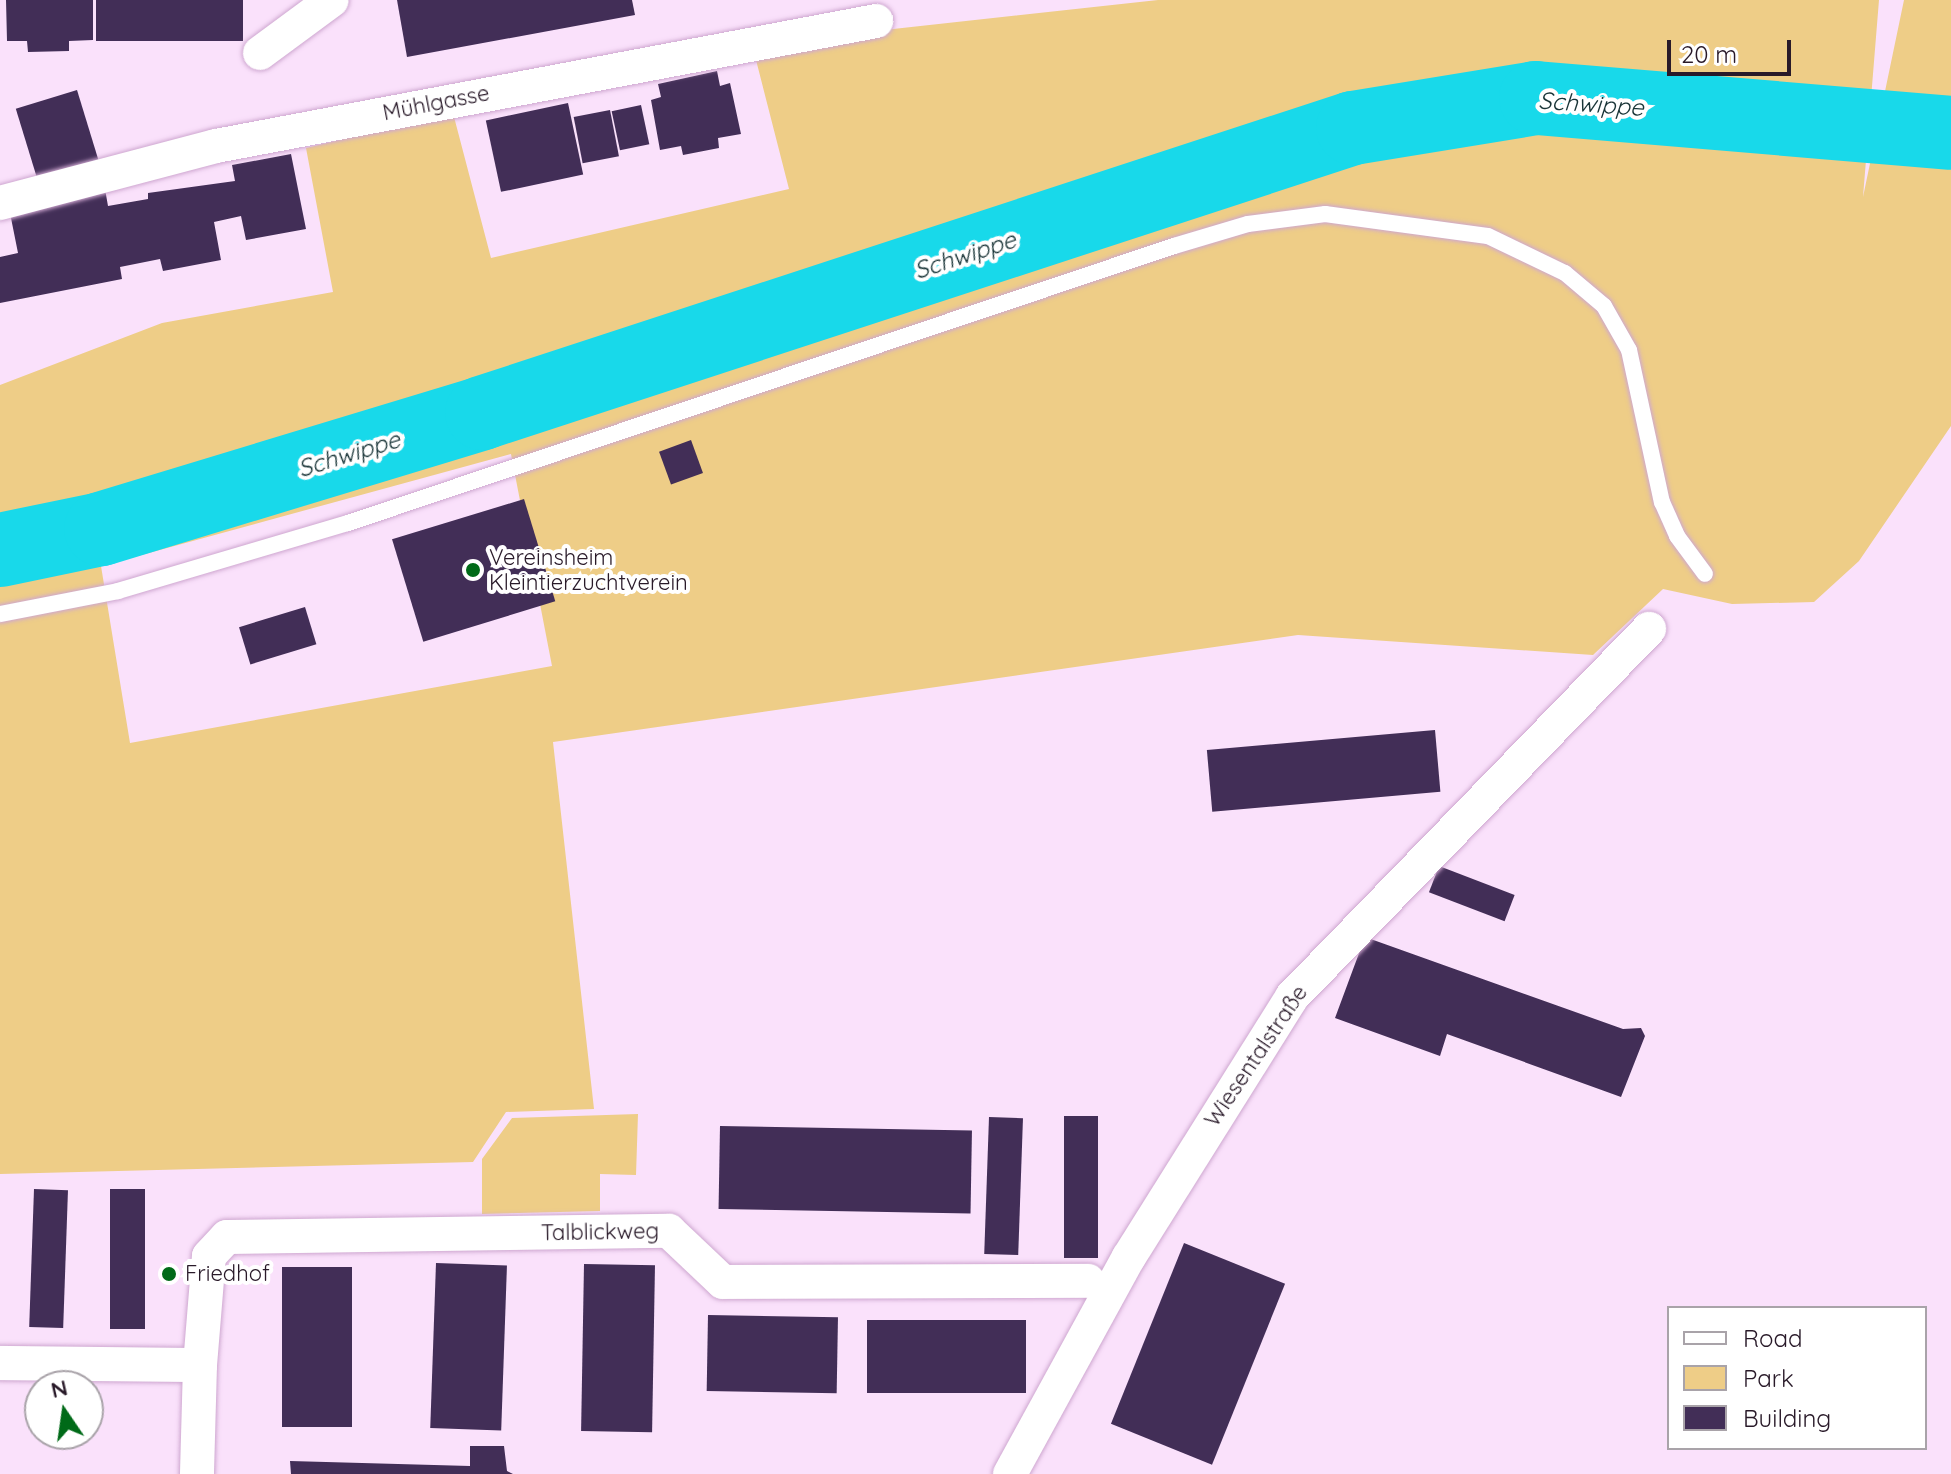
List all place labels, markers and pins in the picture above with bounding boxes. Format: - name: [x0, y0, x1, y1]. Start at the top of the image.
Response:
- place label: Vereinsheim Kleintierzuchtverein: [489, 544, 688, 596]
- marker: Vereinsheim Kleintierzuchtverein: [464, 561, 482, 579]
- place label: Friedhof: [185, 1261, 270, 1287]
- marker: Friedhof: [160, 1265, 178, 1283]

